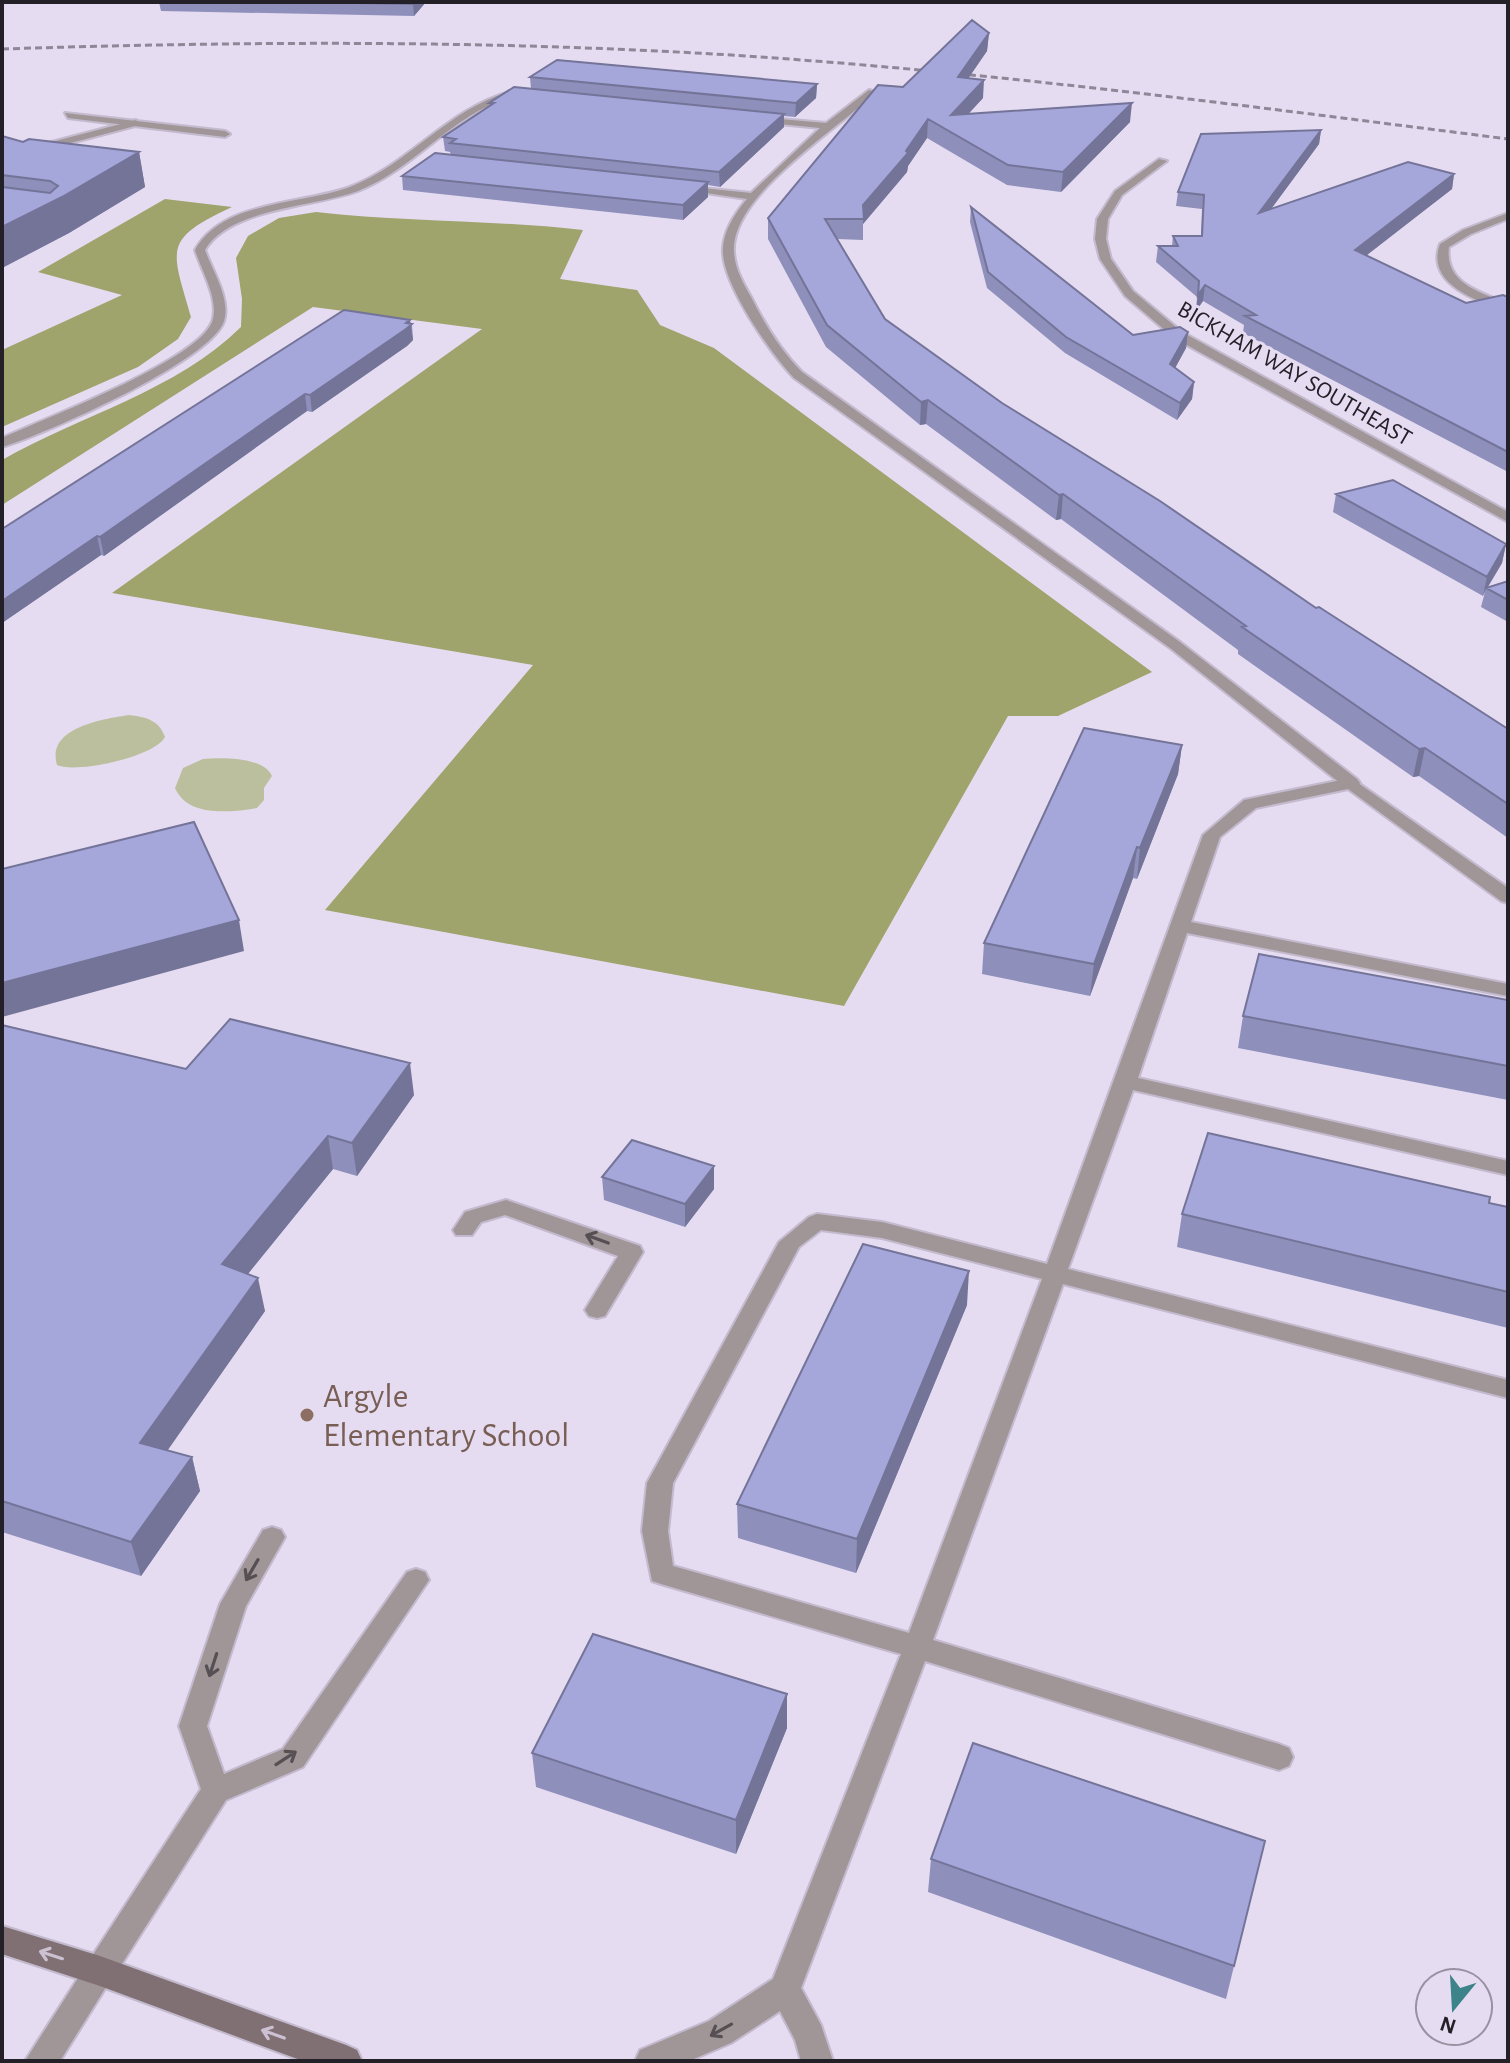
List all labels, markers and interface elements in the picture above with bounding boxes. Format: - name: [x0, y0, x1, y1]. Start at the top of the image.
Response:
- street label: BICKHAM WAY SOUTHEAST: [1173, 297, 1416, 451]
- one-way arrow: [585, 1231, 609, 1245]
- place label: Argyle Elementary School: [323, 1380, 570, 1453]
- marker: Argyle Elementary School: [298, 1406, 316, 1424]
- one-way arrow: [244, 1558, 260, 1581]
- one-way arrow: [204, 1652, 219, 1677]
- one-way arrow: [275, 1750, 297, 1767]
- one-way arrow: [39, 1947, 64, 1962]
- north arrow: [1414, 1967, 1494, 2047]
- text: N: [1437, 2012, 1459, 2038]
- one-way arrow: [709, 2023, 733, 2038]
- one-way arrow: [261, 2026, 286, 2040]

